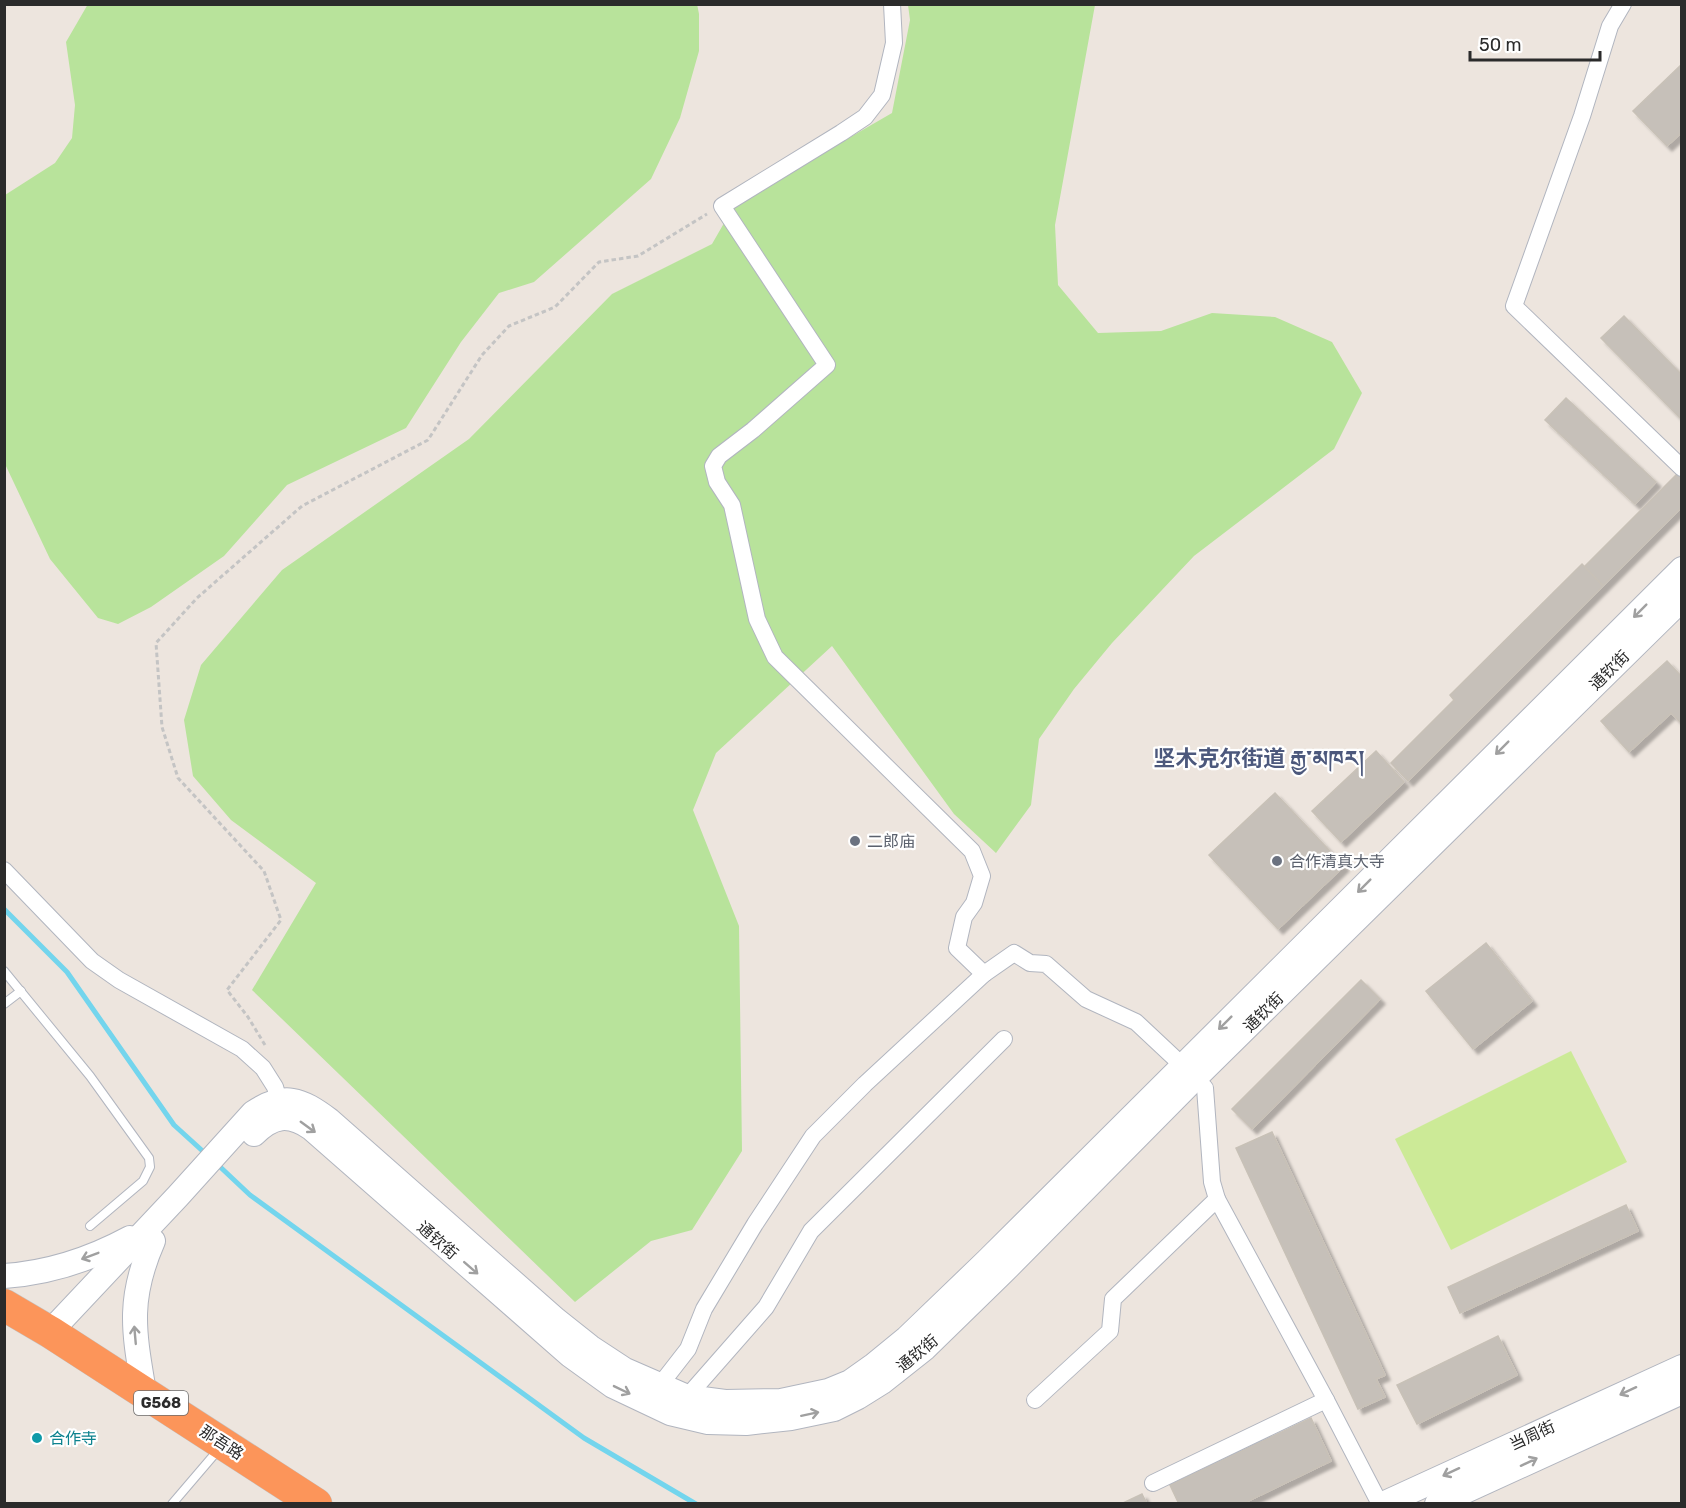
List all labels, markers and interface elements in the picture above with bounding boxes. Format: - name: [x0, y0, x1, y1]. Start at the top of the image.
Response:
- scale bar: [1470, 24, 1600, 62]
- text: 50 m: [1479, 34, 1522, 56]
- one-way arrow: [1633, 603, 1647, 618]
- street label: 通钦街: [1586, 647, 1633, 694]
- one-way arrow: [1494, 741, 1509, 756]
- district label: 坚木克尔街道 རྒྱ་མཁར།: [1153, 745, 1365, 777]
- place label: 二郎庙: [867, 832, 915, 851]
- marker: 二郎庙: [848, 834, 862, 848]
- place label: 合作清真大寺: [1289, 852, 1385, 871]
- marker: 合作清真大寺: [1270, 854, 1284, 868]
- one-way arrow: [1356, 878, 1371, 893]
- street label: 通钦街: [1240, 989, 1287, 1036]
- one-way arrow: [1218, 1016, 1233, 1031]
- one-way arrow: [299, 1120, 315, 1133]
- street label: 通钦街: [413, 1217, 462, 1263]
- one-way arrow: [81, 1251, 100, 1262]
- one-way arrow: [463, 1261, 478, 1275]
- one-way arrow: [129, 1325, 140, 1345]
- street label: 通钦街: [893, 1331, 942, 1376]
- one-way arrow: [613, 1385, 631, 1397]
- one-way arrow: [1620, 1386, 1638, 1398]
- road number: G568: [134, 1391, 188, 1415]
- one-way arrow: [800, 1408, 819, 1419]
- street label: 当周街: [1506, 1417, 1558, 1454]
- street label: 那吾路: [196, 1421, 247, 1463]
- place label: 合作寺: [49, 1429, 97, 1448]
- marker: 合作寺: [30, 1431, 44, 1445]
- one-way arrow: [1519, 1455, 1537, 1467]
- one-way arrow: [1442, 1468, 1460, 1479]

